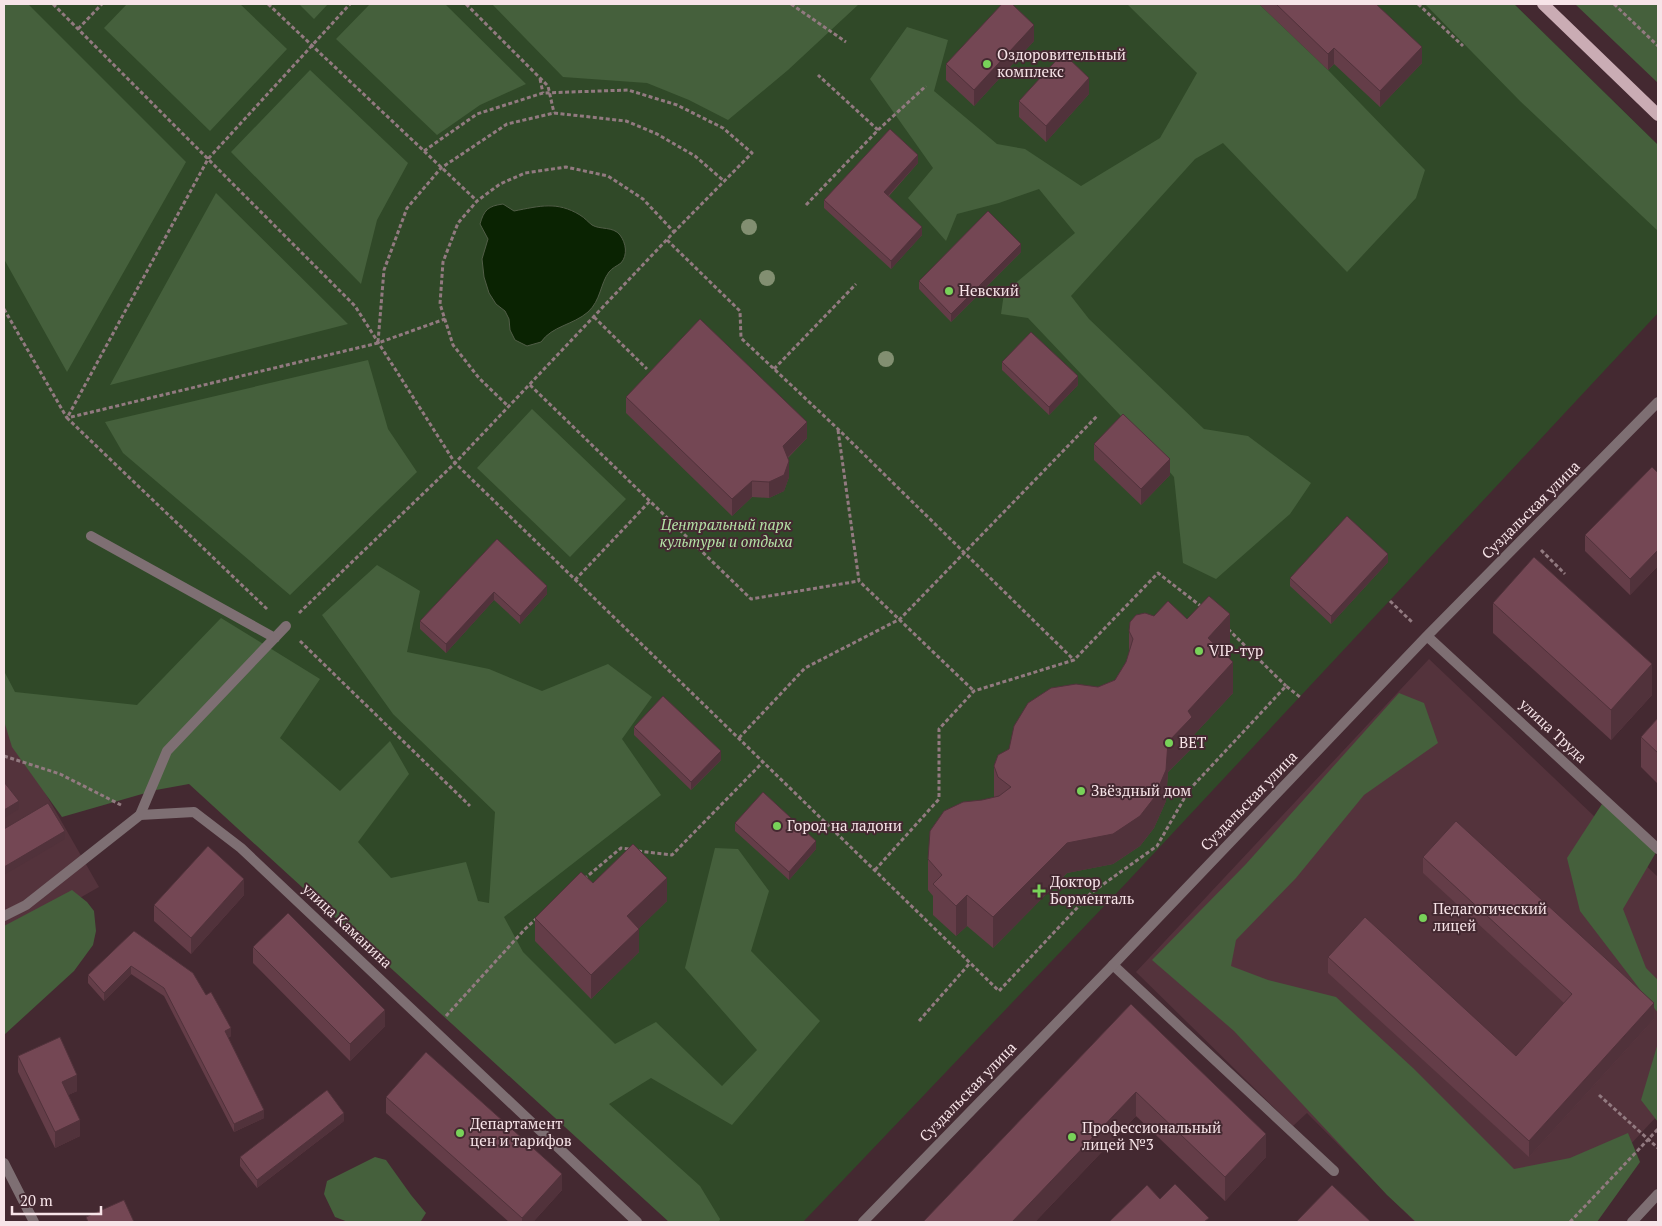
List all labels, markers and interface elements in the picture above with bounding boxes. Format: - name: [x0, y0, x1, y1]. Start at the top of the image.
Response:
- place label: Оздоровительный комплекс: [997, 44, 1126, 81]
- marker: Оздоровительный комплекс: [981, 58, 993, 70]
- place label: Невский: [959, 280, 1019, 300]
- marker: Невский: [943, 285, 955, 297]
- street label: Суздальская улица: [1477, 456, 1584, 563]
- park label: Центральный парк культуры и отдыха: [659, 514, 793, 551]
- place label: VIP-тур: [1209, 640, 1263, 660]
- marker: VIP-тур: [1193, 645, 1205, 657]
- street label: улица Труда: [1515, 693, 1592, 767]
- place label: BET: [1179, 732, 1206, 752]
- marker: BET: [1163, 737, 1175, 749]
- street label: Суздальская улица: [1195, 746, 1301, 854]
- place label: Звёздный дом: [1091, 780, 1191, 800]
- marker: Звёздный дом: [1075, 785, 1087, 797]
- place label: Город на ладони: [787, 815, 902, 835]
- marker: Город на ладони: [771, 820, 783, 832]
- place label: Доктор Борменталь: [1050, 871, 1135, 908]
- street label: улица Каманина: [298, 878, 397, 972]
- marker: Доктор Борменталь: [1032, 884, 1046, 898]
- place label: Педагогический лицей: [1433, 898, 1547, 935]
- marker: Педагогический лицей: [1417, 912, 1429, 924]
- street label: Суздальская улица: [914, 1037, 1020, 1145]
- place label: Департамент цен и тарифов: [470, 1113, 572, 1150]
- place label: Профессиональный лицей №3: [1082, 1117, 1221, 1154]
- marker: Департамент цен и тарифов: [454, 1127, 466, 1139]
- marker: Профессиональный лицей №3: [1066, 1131, 1078, 1143]
- scale bar: [12, 1184, 101, 1216]
- text: 20 m: [20, 1190, 53, 1210]

